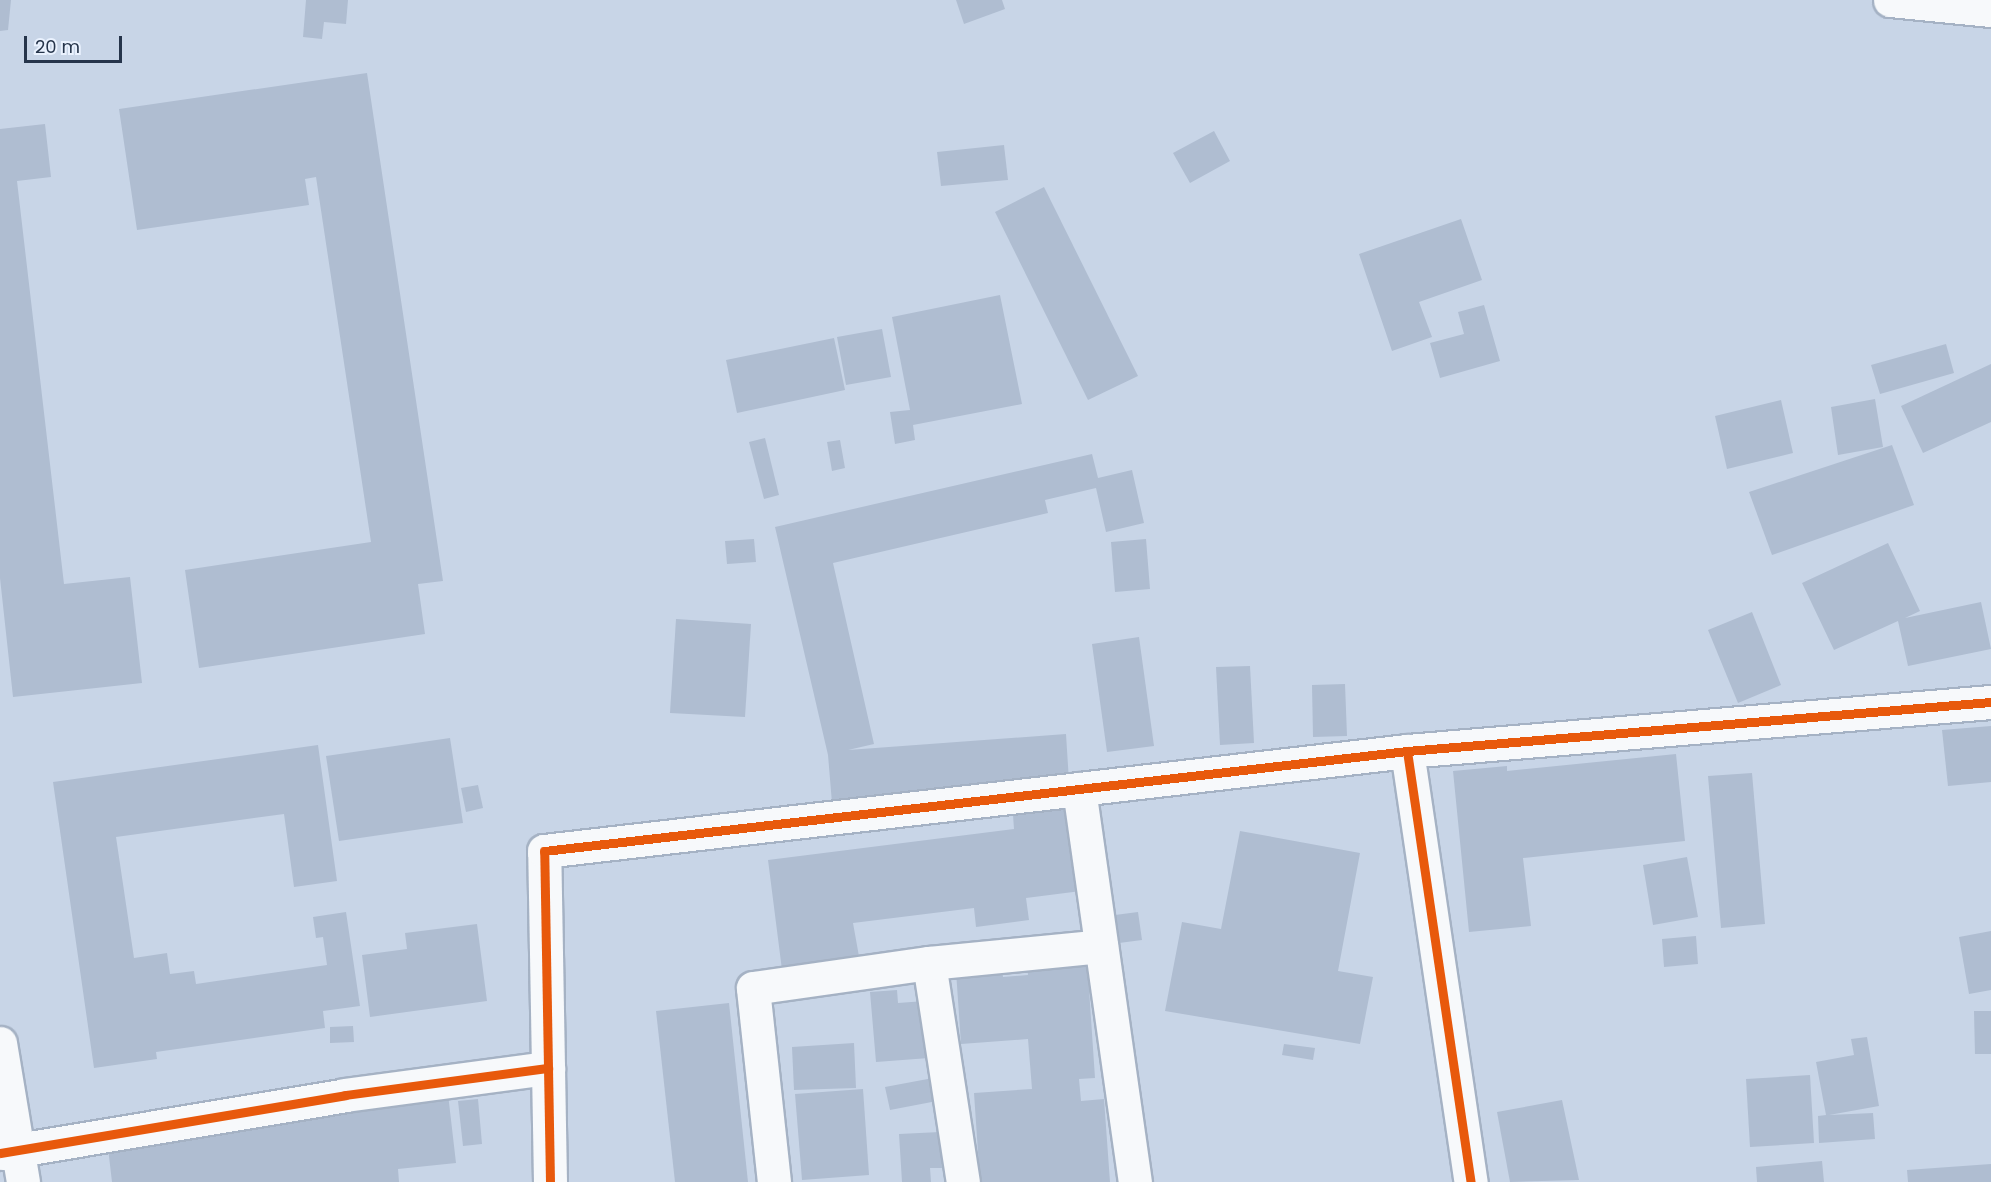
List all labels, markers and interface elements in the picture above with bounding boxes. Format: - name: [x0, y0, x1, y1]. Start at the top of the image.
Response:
- scale bar: [27, 24, 124, 62]
- text: 20 m: [35, 34, 80, 59]

